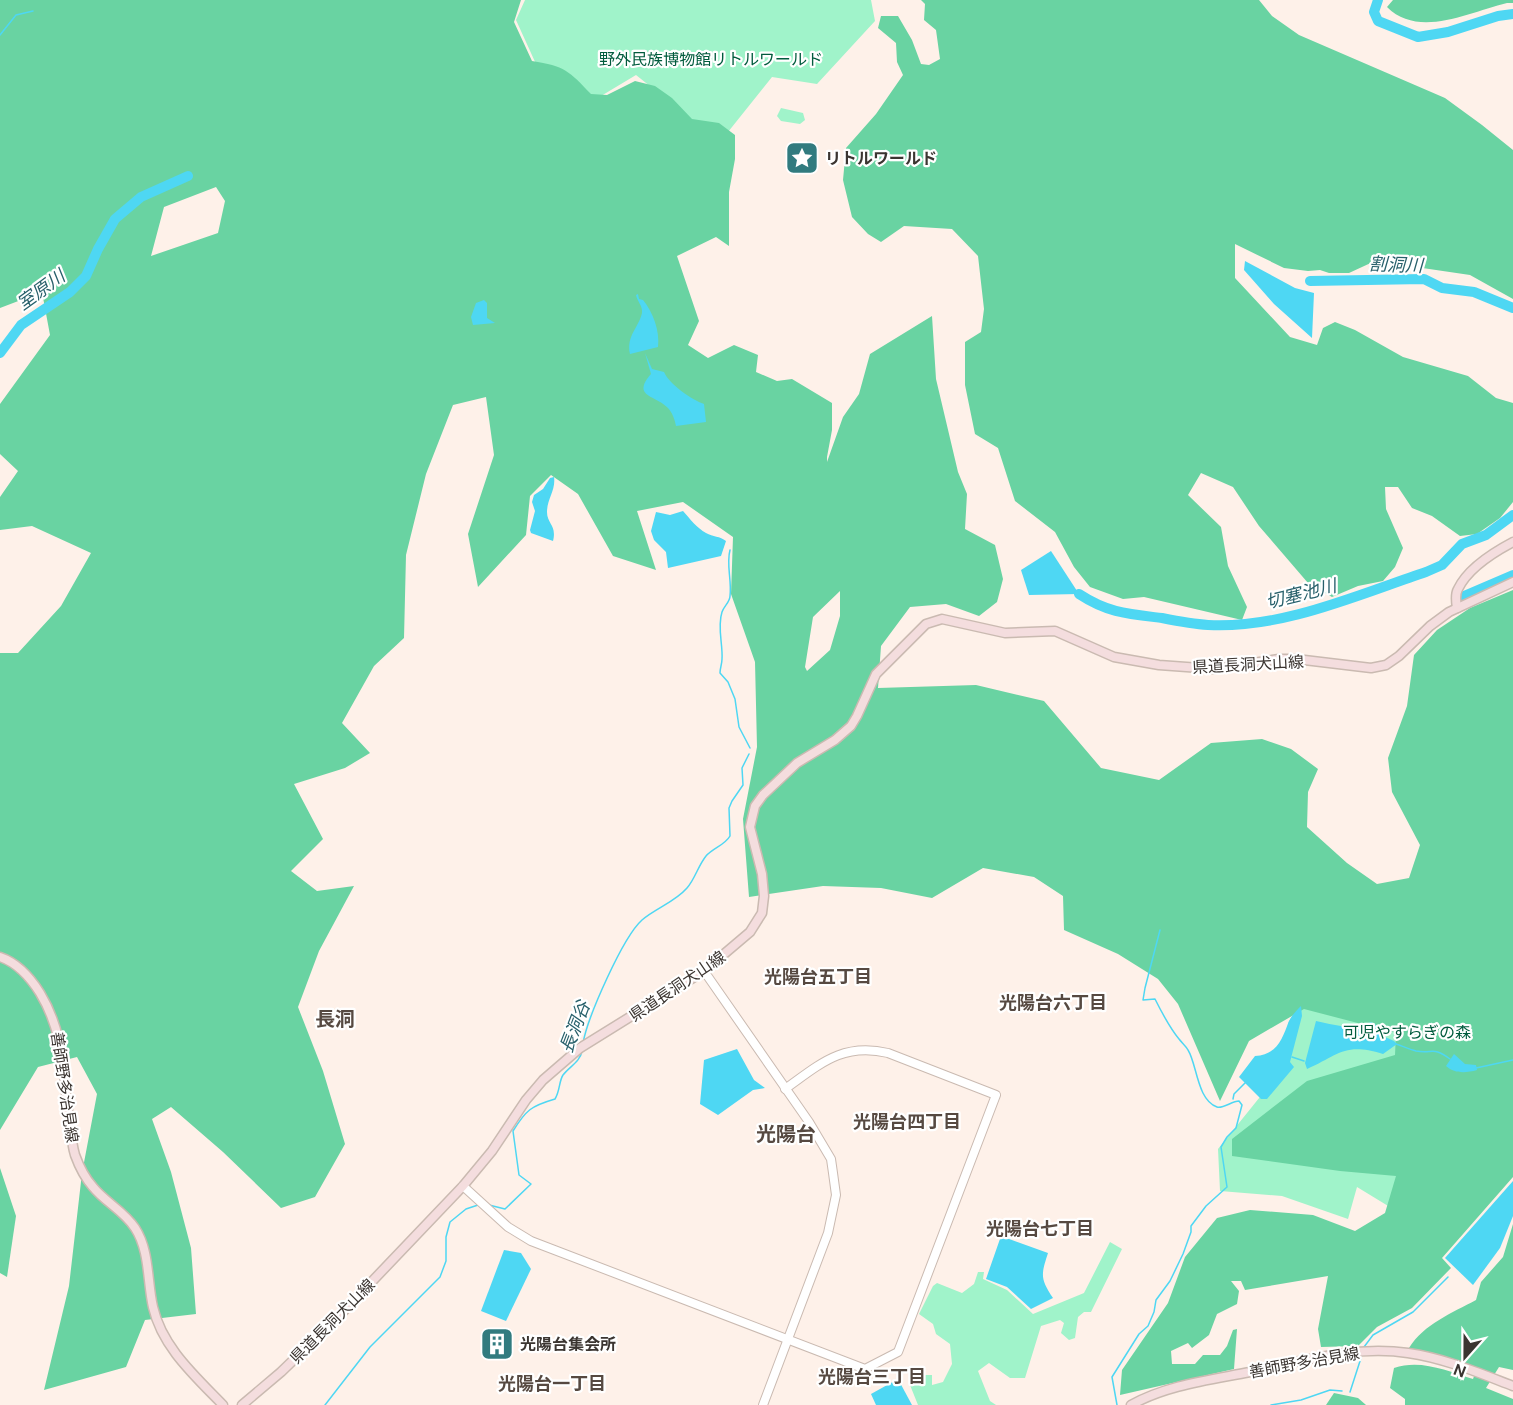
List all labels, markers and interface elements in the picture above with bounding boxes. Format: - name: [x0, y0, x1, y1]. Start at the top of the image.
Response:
- park label: 野外民族博物館リトルワールド: [599, 49, 823, 70]
- place icon: リトルワールド: [784, 140, 820, 176]
- place label: リトルワールド: [825, 148, 937, 169]
- water label: 割洞川: [1369, 252, 1425, 278]
- water label: 室原川: [12, 263, 72, 316]
- water label: 切塞池川: [1263, 573, 1341, 614]
- street label: 県道長洞犬山線: [1192, 651, 1305, 678]
- street label: 県道長洞犬山線: [625, 946, 730, 1026]
- district label: 光陽台五丁目: [764, 965, 872, 989]
- district label: 光陽台六丁目: [999, 991, 1107, 1015]
- water label: 長洞谷: [554, 996, 597, 1057]
- district label: 長洞: [315, 1006, 355, 1032]
- park label: 可児やすらぎの森: [1343, 1022, 1471, 1043]
- street label: 善師野多治見線: [46, 1030, 83, 1144]
- district label: 光陽台四丁目: [853, 1110, 961, 1134]
- district label: 光陽台: [756, 1121, 816, 1147]
- district label: 光陽台七丁目: [986, 1217, 1094, 1241]
- street label: 県道長洞犬山線: [285, 1274, 379, 1368]
- building icon: 光陽台集会所: [479, 1326, 515, 1362]
- north arrow: [1435, 1327, 1495, 1387]
- place label: 光陽台集会所: [520, 1334, 616, 1355]
- street label: 善師野多治見線: [1247, 1342, 1361, 1383]
- text: N: [1451, 1359, 1469, 1382]
- district label: 光陽台三丁目: [818, 1365, 926, 1389]
- district label: 光陽台一丁目: [498, 1372, 606, 1396]

